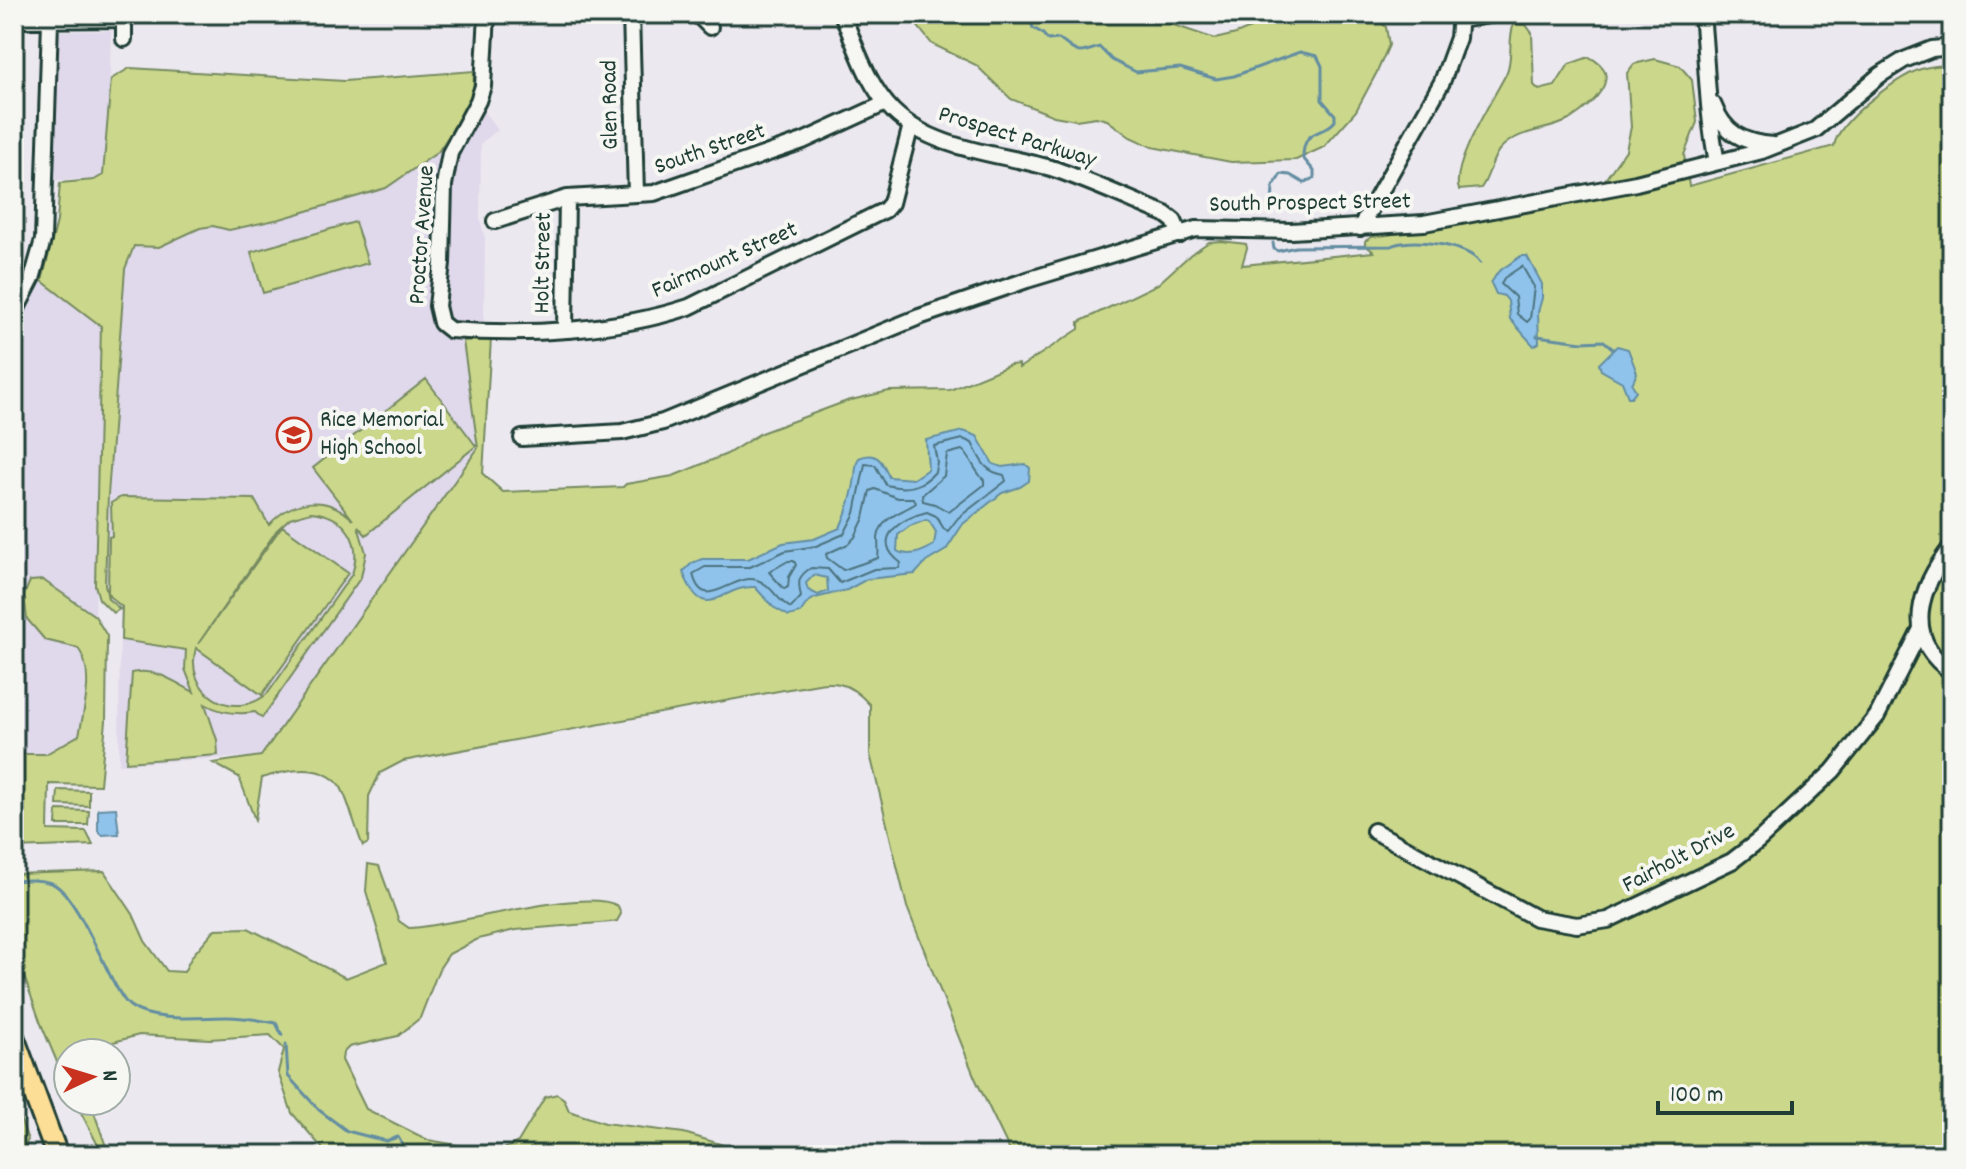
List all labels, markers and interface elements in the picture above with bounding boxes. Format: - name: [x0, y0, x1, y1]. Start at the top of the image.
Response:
- street label: Glen Road: [593, 60, 629, 150]
- street label: Prospect Parkway: [934, 98, 1101, 179]
- street label: South Street: [650, 115, 770, 185]
- street label: Proctor Avenue: [401, 164, 445, 306]
- street label: South Prospect Street: [1209, 185, 1411, 223]
- street label: Holt Street: [526, 212, 562, 314]
- street label: Fairmount Street: [647, 214, 804, 308]
- place label: Rice Memorial High School: [320, 404, 444, 466]
- school or university icon: Rice Memorial High School: [275, 416, 313, 454]
- street label: Fairholt Drive: [1617, 815, 1741, 903]
- north arrow: [52, 1037, 132, 1117]
- scale bar: [1658, 1065, 1792, 1115]
- text: N: [93, 1069, 124, 1082]
- text: 100 m: [1670, 1079, 1723, 1113]

